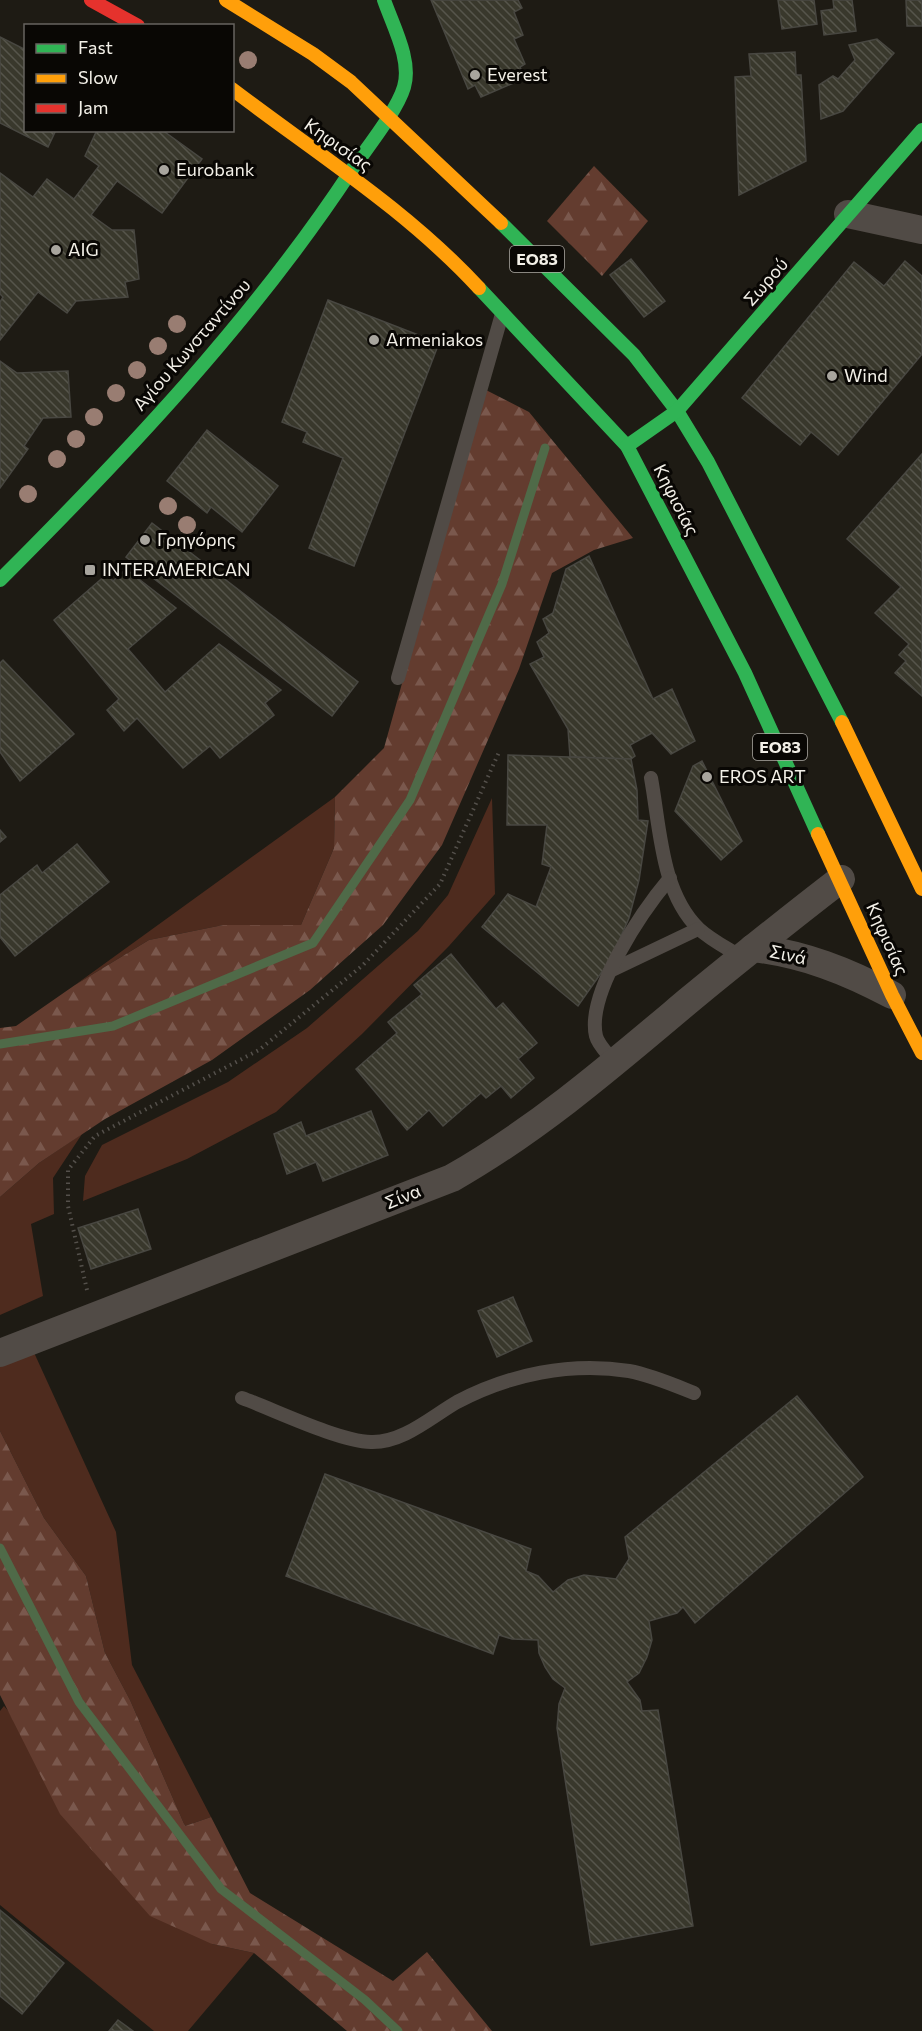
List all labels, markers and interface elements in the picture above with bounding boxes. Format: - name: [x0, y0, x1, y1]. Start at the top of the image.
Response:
- legend: [24, 24, 234, 132]
- text: Fast: [78, 36, 113, 58]
- place label: Everest: [487, 63, 548, 85]
- text: Slow: [78, 66, 118, 88]
- marker: Everest: [468, 68, 482, 82]
- text: Jam: [78, 96, 108, 118]
- street label: Κηφισίας: [300, 113, 377, 175]
- place label: Eurobank: [176, 158, 255, 180]
- marker: Eurobank: [157, 163, 171, 177]
- place label: AIG: [68, 238, 99, 260]
- marker: AIG: [49, 243, 63, 257]
- road number: ΕΟ83: [510, 246, 564, 272]
- street label: Σωρού: [738, 253, 792, 310]
- street label: Αγίου Κωνσταντίνου: [128, 274, 255, 415]
- place label: Armeniakos: [386, 328, 483, 350]
- marker: Armeniakos: [367, 333, 381, 347]
- place label: Wind: [844, 364, 888, 386]
- marker: Wind: [825, 369, 839, 383]
- street label: Κηφισίας: [649, 460, 704, 539]
- place label: Γρηγόρης: [157, 528, 236, 550]
- marker: Γρηγόρης: [138, 533, 152, 547]
- place label: INTERAMERICAN: [102, 558, 251, 580]
- marker: INTERAMERICAN: [83, 563, 97, 577]
- road number: ΕΟ83: [753, 734, 807, 760]
- place label: EROS ART: [719, 765, 806, 787]
- marker: EROS ART: [700, 770, 714, 784]
- street label: Κηφισίας: [862, 899, 914, 979]
- street label: Σινά: [768, 939, 808, 969]
- street label: Σίνα: [381, 1179, 424, 1213]

